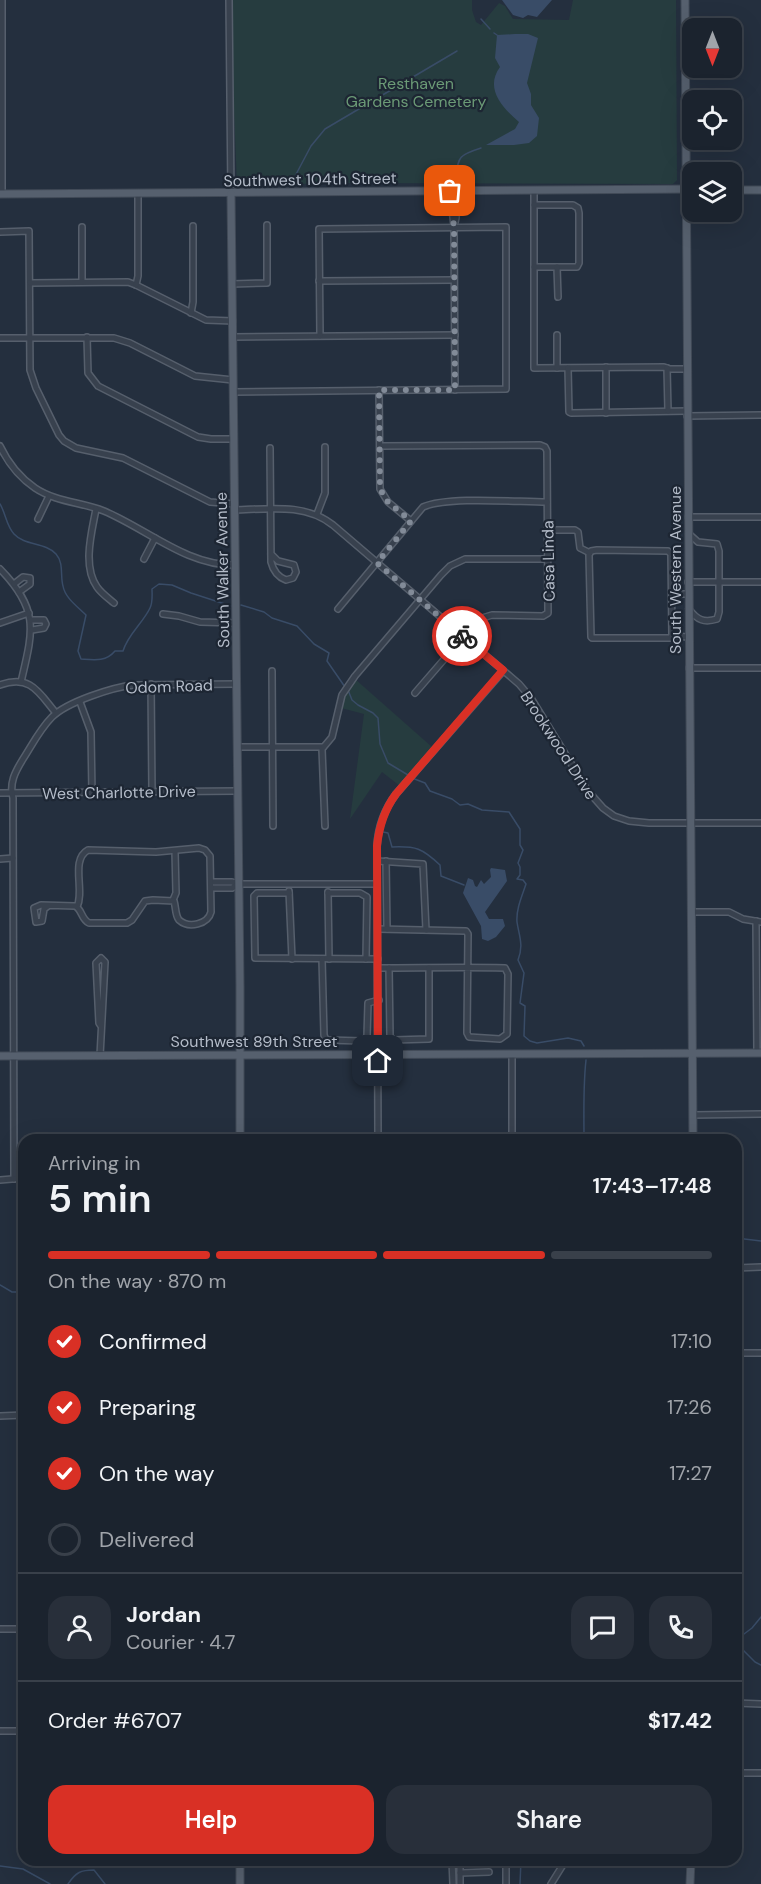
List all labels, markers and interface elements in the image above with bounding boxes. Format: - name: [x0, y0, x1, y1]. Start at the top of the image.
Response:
- north arrow: [682, 18, 742, 78]
- map controls: [682, 18, 742, 222]
- park label: Resthaven Gardens Cemetery: [346, 73, 486, 112]
- button: locate: [682, 90, 742, 150]
- button: layers: [682, 162, 742, 222]
- pin: [424, 165, 475, 216]
- street label: Southwest 104th Street: [223, 167, 397, 192]
- icon: bag: [433, 174, 466, 207]
- street label: South Western Avenue: [665, 486, 686, 654]
- street label: South Walker Avenue: [211, 492, 234, 648]
- street label: Casa Linda: [537, 520, 560, 602]
- courier: [432, 606, 492, 666]
- icon: bike: [446, 620, 479, 653]
- street label: Odom Road: [125, 674, 213, 699]
- street label: Brookwood Drive: [516, 687, 602, 804]
- street label: West Charlotte Drive: [42, 781, 196, 804]
- street label: Southwest 89th Street: [171, 1031, 338, 1052]
- pin: [352, 1035, 403, 1086]
- icon: home: [361, 1044, 394, 1077]
- text: Arriving in: [48, 1150, 140, 1176]
- text: 17:43–17:48: [592, 1171, 712, 1200]
- text: 5 min: [48, 1173, 152, 1224]
- text: On the way · 870 m: [48, 1268, 226, 1294]
- icon: check: [48, 1325, 81, 1358]
- text: Confirmed: [99, 1327, 207, 1356]
- text: 17:10: [671, 1328, 712, 1354]
- icon: check: [48, 1391, 81, 1424]
- text: Preparing: [99, 1393, 196, 1422]
- text: 17:26: [667, 1394, 712, 1420]
- icon: check: [48, 1457, 81, 1490]
- text: On the way: [99, 1459, 214, 1488]
- text: 17:27: [669, 1460, 712, 1486]
- text: Delivered: [99, 1525, 194, 1554]
- button: person: [48, 1596, 111, 1659]
- button: chat: [571, 1596, 634, 1659]
- button: phone: [649, 1596, 712, 1659]
- text: Jordan: [126, 1600, 201, 1629]
- text: Courier · 4.7: [126, 1629, 235, 1655]
- text: Order #6707: [48, 1706, 182, 1735]
- text: $17.42: [648, 1706, 712, 1735]
- button: Help: [48, 1785, 374, 1854]
- button: Share: [386, 1785, 712, 1854]

